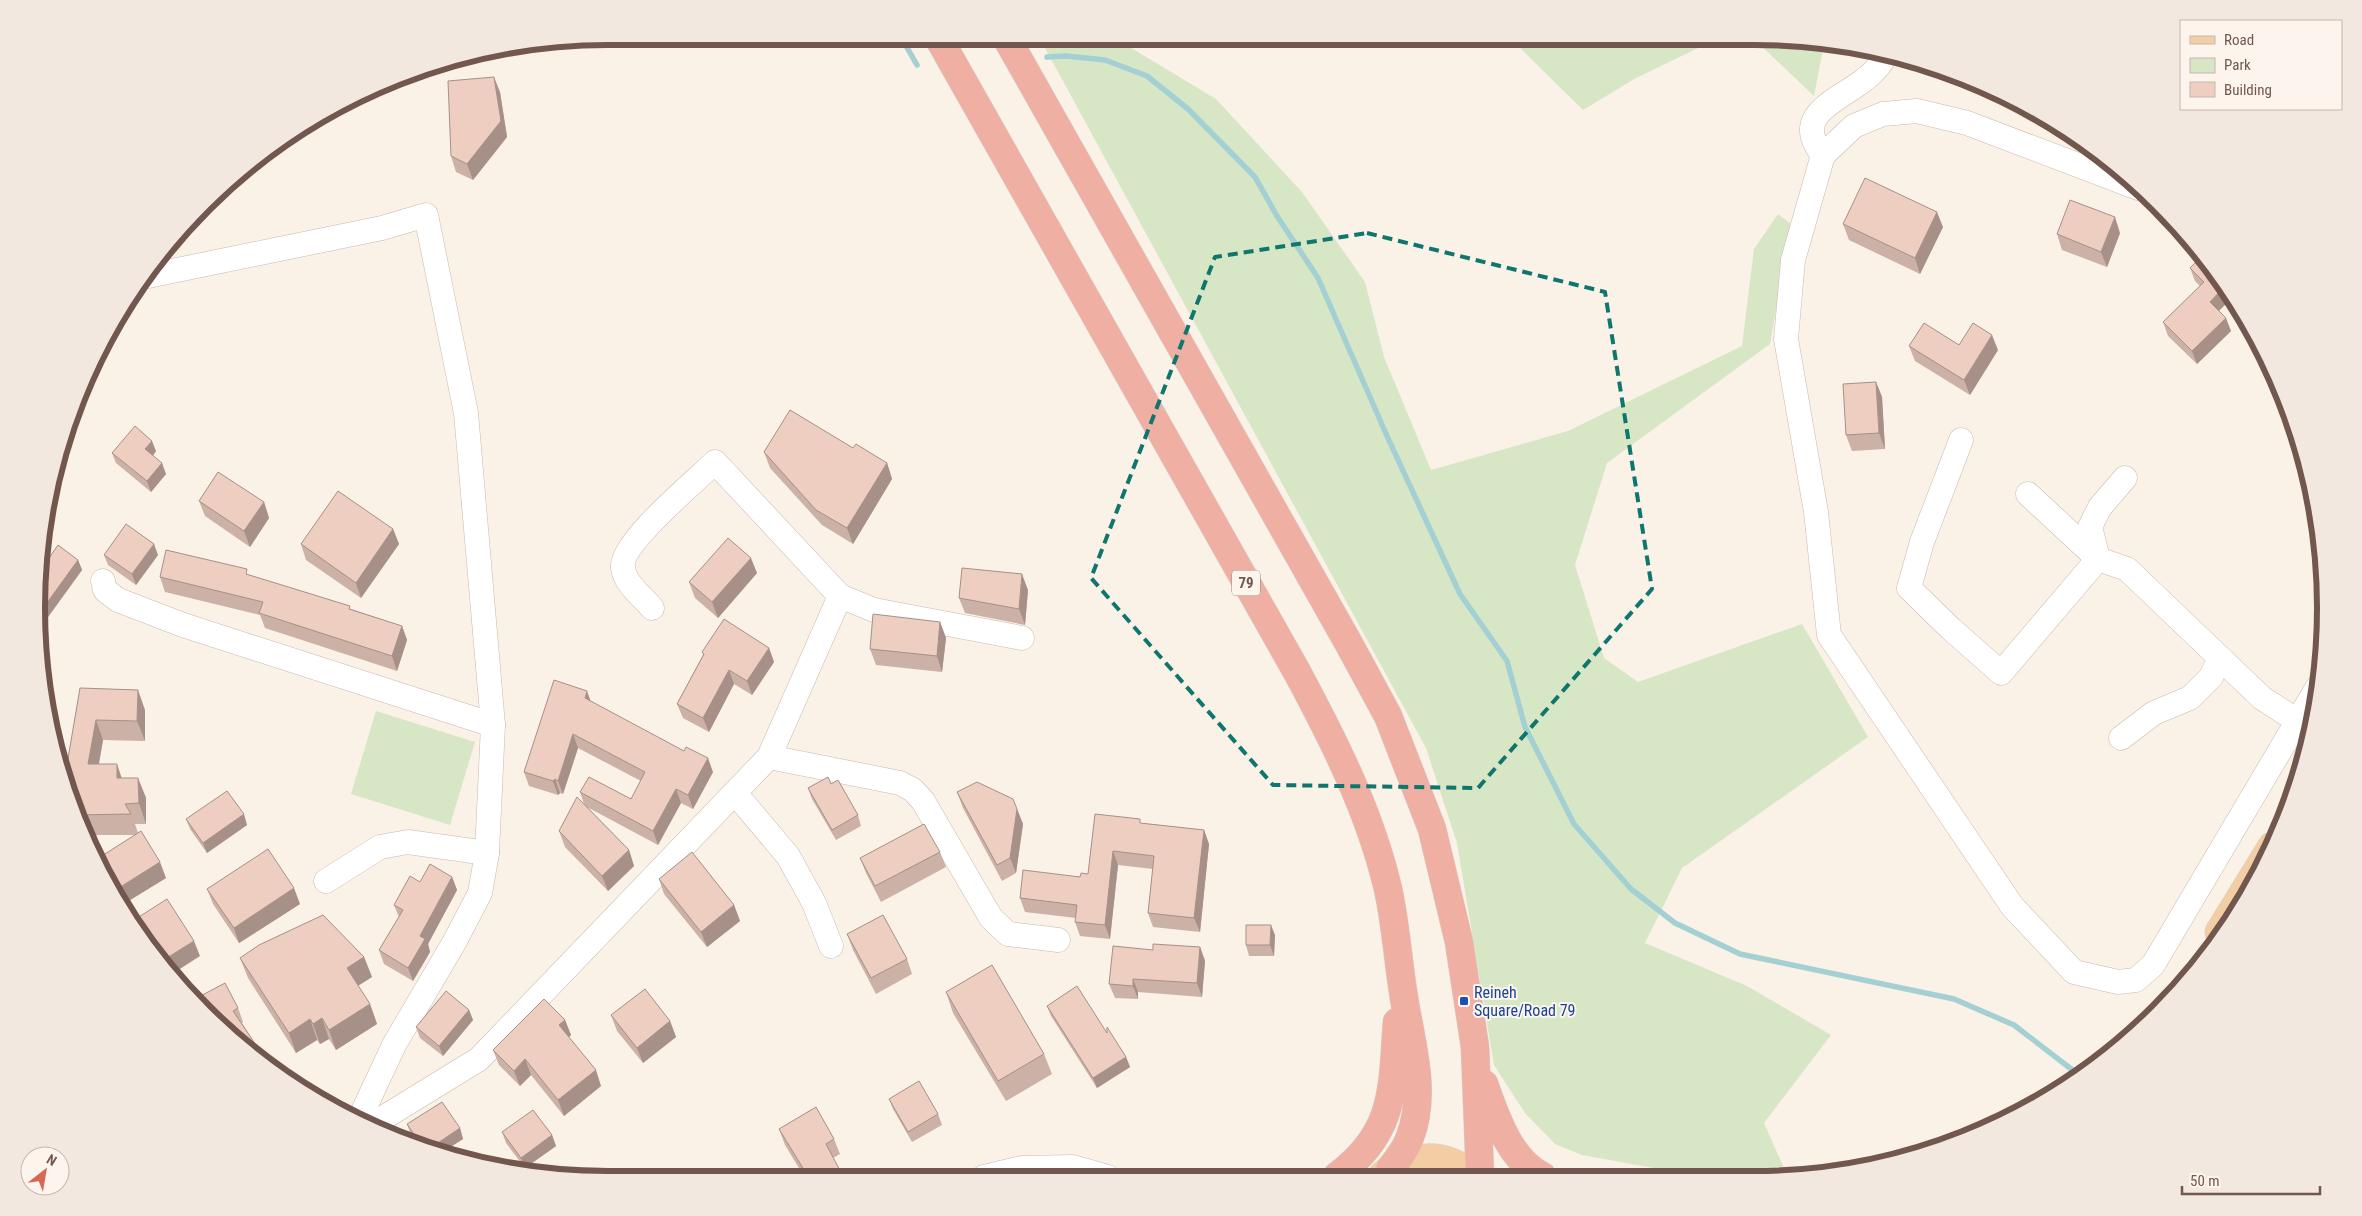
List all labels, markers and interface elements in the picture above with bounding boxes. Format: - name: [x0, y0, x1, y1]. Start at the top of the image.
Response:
- legend: [2180, 20, 2342, 110]
- text: Road: [2224, 31, 2254, 49]
- text: Park: [2224, 56, 2251, 74]
- text: Building: [2224, 81, 2272, 99]
- road number: 79: [1232, 570, 1260, 596]
- place label: Reineh Square/Road 79: [1474, 983, 1575, 1020]
- marker: Reineh Square/Road 79: [1458, 995, 1470, 1007]
- north arrow: [20, 1146, 70, 1196]
- text: N: [44, 1151, 59, 1169]
- scale bar: [2182, 1164, 2320, 1196]
- text: 50 m: [2190, 1172, 2220, 1190]

